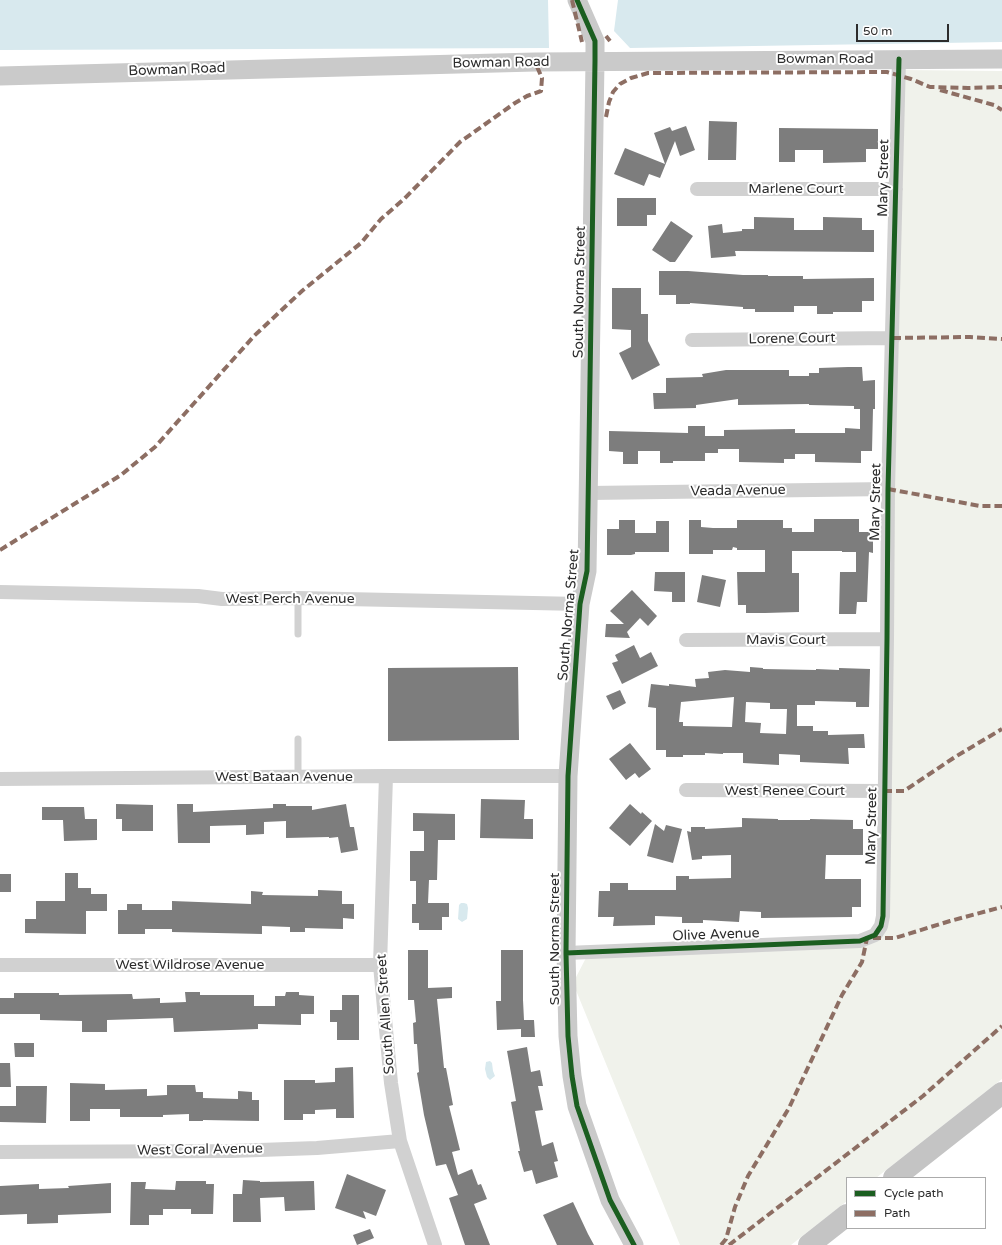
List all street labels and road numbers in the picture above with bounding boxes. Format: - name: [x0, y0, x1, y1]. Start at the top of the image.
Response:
- street label: Bowman Road: [776, 51, 874, 67]
- street label: Bowman Road: [452, 54, 550, 72]
- street label: Bowman Road: [128, 60, 226, 80]
- street label: Mary Street: [875, 139, 893, 217]
- street label: Marlene Court: [748, 181, 844, 197]
- street label: South Norma Street: [570, 226, 590, 358]
- street label: Lorene Court: [748, 330, 836, 348]
- street label: Mary Street: [867, 463, 885, 541]
- street label: Veada Avenue: [690, 482, 786, 500]
- street label: South Norma Street: [555, 548, 583, 682]
- street label: West Perch Avenue: [225, 591, 355, 607]
- street label: Mavis Court: [746, 632, 826, 648]
- street label: West Bataan Avenue: [215, 769, 353, 785]
- street label: West Renee Court: [725, 783, 845, 799]
- street label: Mary Street: [863, 787, 881, 865]
- street label: South Norma Street: [547, 873, 563, 1005]
- street label: Olive Avenue: [672, 925, 760, 945]
- street label: South Allen Street: [373, 953, 399, 1075]
- street label: West Wildrose Avenue: [116, 957, 264, 973]
- street label: West Coral Avenue: [137, 1141, 263, 1159]

